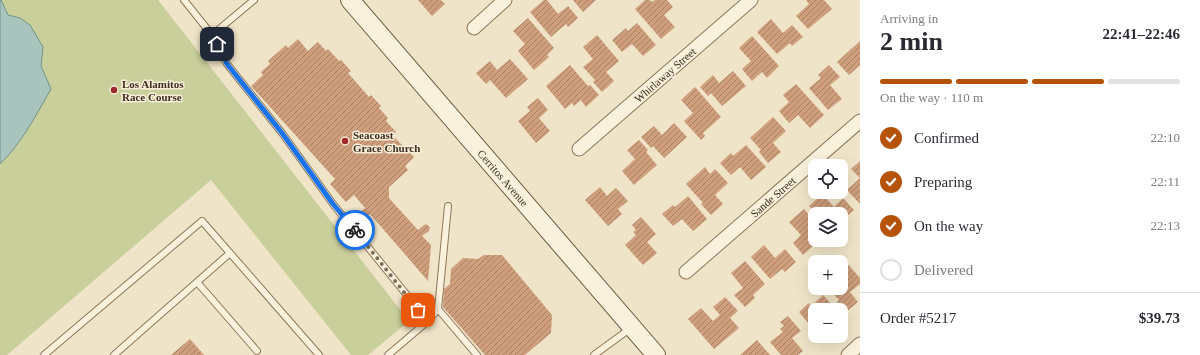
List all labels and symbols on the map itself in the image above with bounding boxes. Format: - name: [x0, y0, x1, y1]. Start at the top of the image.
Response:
- pin: [200, 27, 234, 61]
- street label: Whirlaway Street: [632, 45, 698, 105]
- place label: Los Alamitos Race Course: [122, 78, 184, 103]
- marker: Los Alamitos Race Course: [109, 85, 119, 95]
- place label: Seacoast Grace Church: [353, 129, 420, 154]
- marker: Seacoast Grace Church: [340, 136, 350, 146]
- street label: Cerritos Avenue: [475, 147, 531, 209]
- street label: Sande Street: [748, 174, 798, 220]
- courier: [335, 210, 375, 250]
- pin: [401, 293, 435, 327]

